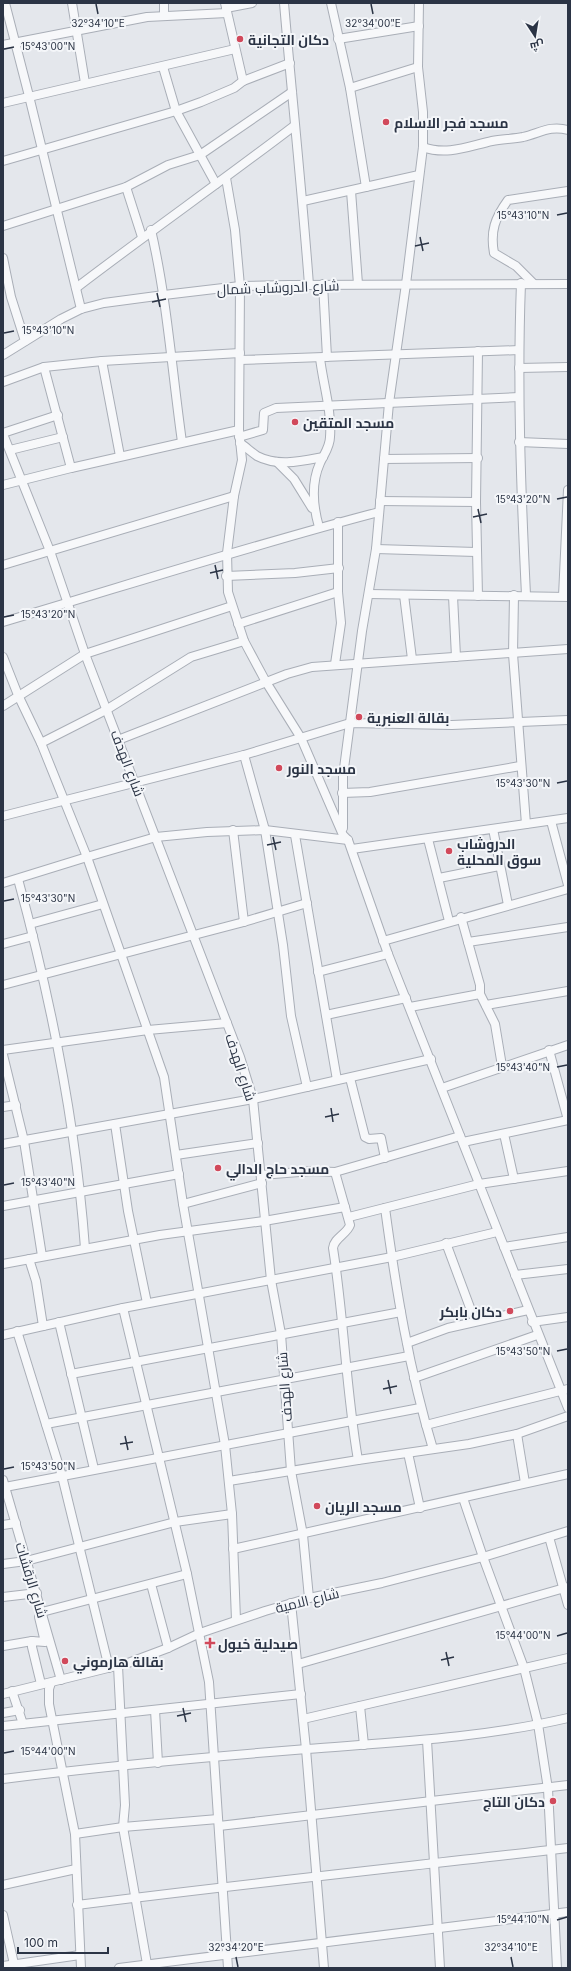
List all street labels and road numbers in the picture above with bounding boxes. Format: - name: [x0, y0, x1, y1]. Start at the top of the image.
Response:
- street label: شارع الدروشاب شمال: [216, 276, 340, 299]
- street label: شارع الهدف: [107, 727, 148, 799]
- street label: شارع الهدف: [221, 1031, 260, 1103]
- street label: شارع الهدف: [273, 1351, 296, 1422]
- street label: شارع الرقشات: [11, 1540, 52, 1620]
- street label: شارع الامية: [273, 1584, 341, 1617]

